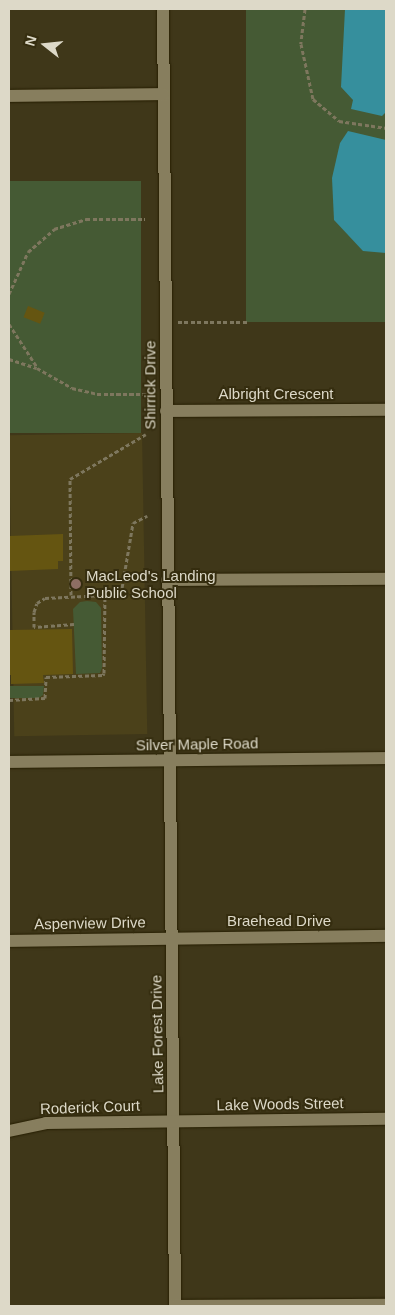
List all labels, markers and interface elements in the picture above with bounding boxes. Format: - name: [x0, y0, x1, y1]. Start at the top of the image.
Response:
- north arrow: [20, 20, 70, 70]
- text: N: [21, 34, 40, 48]
- street label: Shirrick Drive: [141, 340, 159, 430]
- street label: Albright Crescent: [218, 385, 334, 403]
- place label: MacLeod's Landing Public School: [86, 566, 216, 601]
- marker: MacLeod's Landing Public School: [70, 578, 82, 590]
- street label: Silver Maple Road: [136, 734, 258, 754]
- street label: Braehead Drive: [227, 912, 331, 930]
- street label: Aspenview Drive: [34, 913, 146, 933]
- street label: Lake Forest Drive: [147, 975, 167, 1093]
- street label: Lake Woods Street: [216, 1094, 344, 1114]
- street label: Roderick Court: [40, 1096, 140, 1118]

